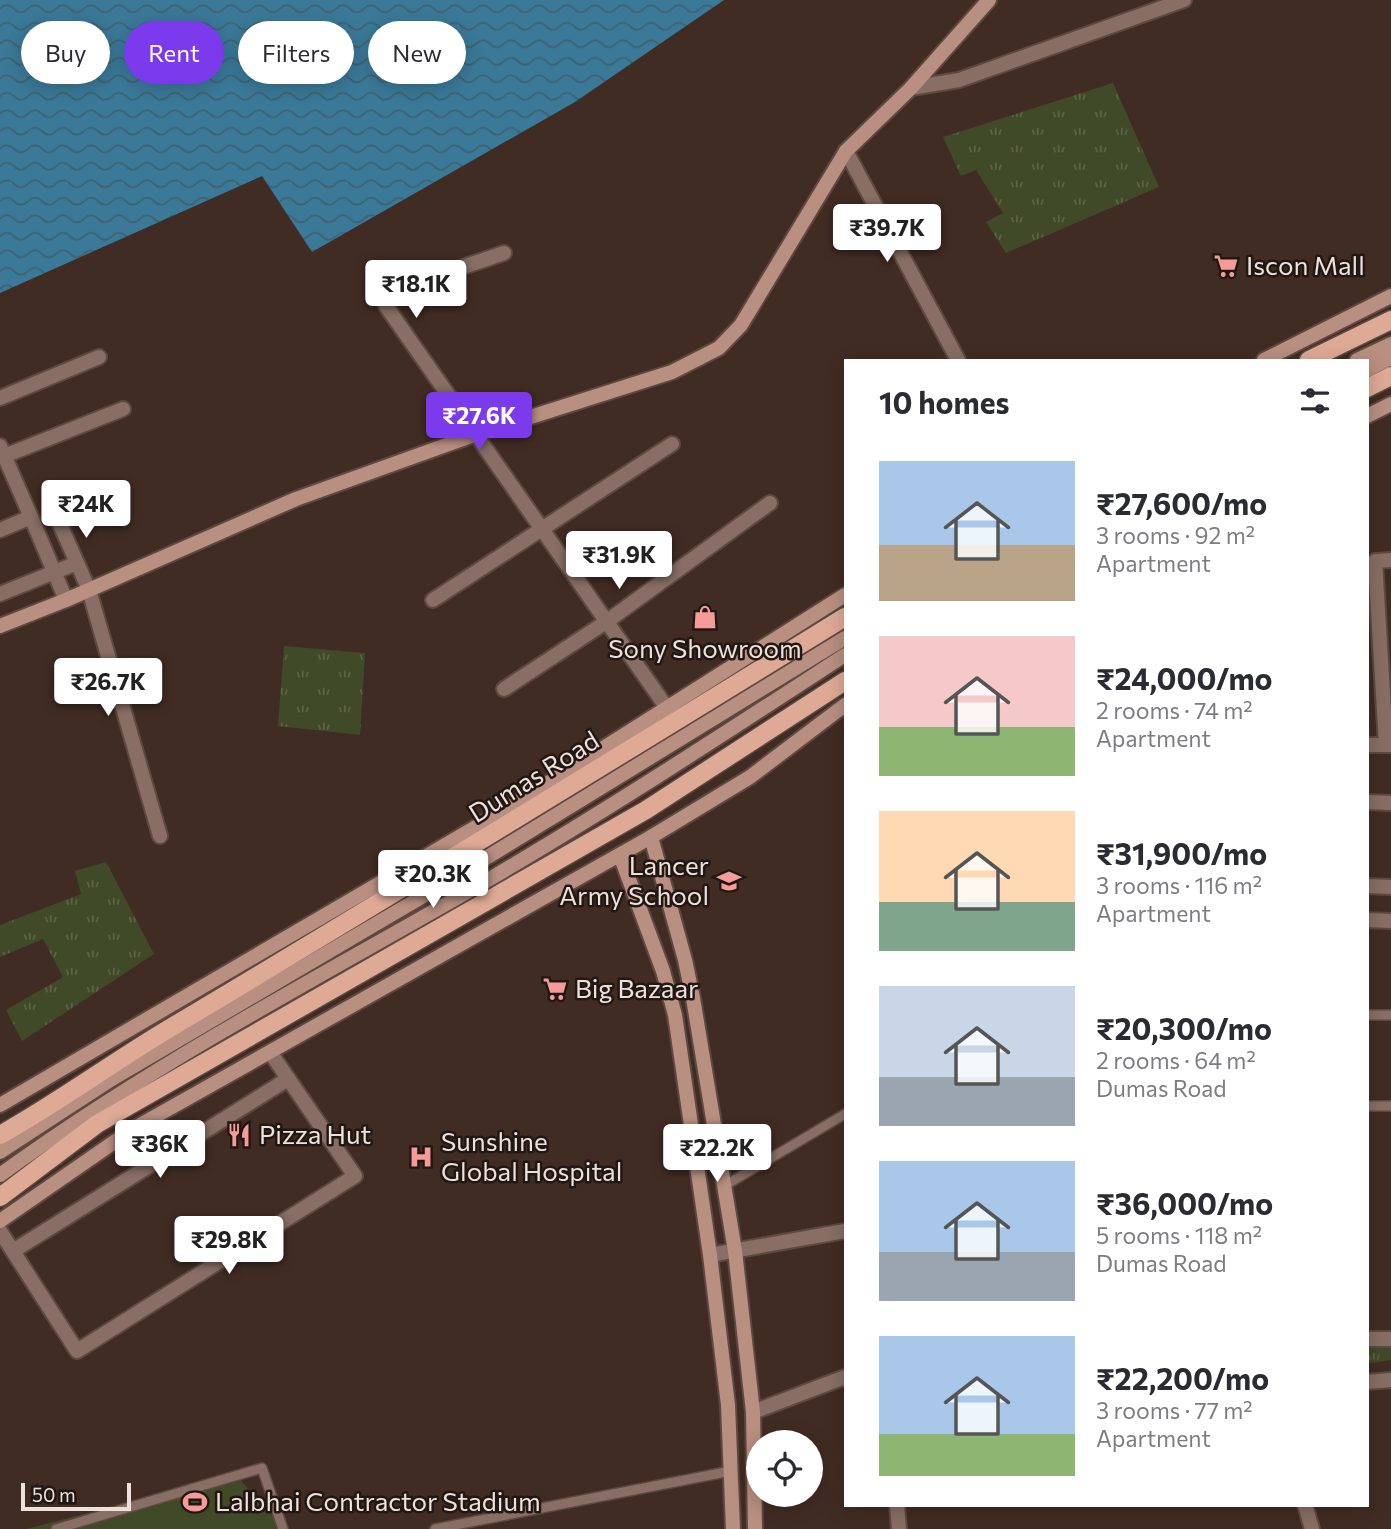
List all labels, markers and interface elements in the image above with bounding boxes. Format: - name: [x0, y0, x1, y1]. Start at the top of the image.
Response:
- chip: Buy: [21, 21, 110, 84]
- chip: Rent: [124, 21, 224, 84]
- chip: Filters: [238, 21, 354, 84]
- chip: New: [368, 21, 466, 84]
- pin: ₹39.7K: [830, 204, 944, 264]
- text: ₹39.7K: [849, 213, 925, 241]
- place label: Iscon Mall: [1246, 249, 1365, 280]
- supermarket icon: Iscon Mall: [1212, 252, 1240, 280]
- pin: ₹18.1K: [359, 260, 473, 320]
- text: ₹18.1K: [381, 269, 451, 297]
- icon: filters: [1296, 382, 1334, 420]
- text: 10 homes: [879, 383, 1009, 420]
- pin: ₹27.6K: [422, 392, 536, 452]
- text: ₹27.6K: [442, 401, 516, 429]
- pin: ₹24K: [45, 480, 127, 540]
- text: ₹27,600/mo: [1096, 484, 1267, 521]
- text: ₹24K: [57, 489, 115, 517]
- icon: home: [935, 489, 1019, 573]
- text: 3 rooms · 92 m²: [1096, 521, 1255, 549]
- pin: ₹31.9K: [562, 532, 676, 591]
- text: ₹31.9K: [582, 540, 656, 568]
- text: Apartment: [1096, 549, 1211, 577]
- shop icon: Sony Showroom: [691, 603, 719, 631]
- place label: Sony Showroom: [608, 632, 802, 663]
- pin: ₹26.7K: [51, 658, 165, 718]
- text: ₹24,000/mo: [1096, 659, 1273, 696]
- icon: home: [935, 664, 1019, 748]
- text: ₹26.7K: [70, 667, 146, 695]
- text: 2 rooms · 74 m²: [1096, 696, 1252, 724]
- street label: Dumas Road: [462, 724, 604, 828]
- text: Apartment: [1096, 724, 1211, 752]
- text: ₹31,900/mo: [1096, 834, 1267, 871]
- icon: home: [935, 839, 1019, 923]
- place label: Lancer Army School: [559, 849, 709, 910]
- pin: ₹20.3K: [376, 850, 490, 910]
- text: ₹20.3K: [394, 859, 472, 887]
- school or university icon: Lancer Army School: [715, 867, 743, 895]
- text: 3 rooms · 116 m²: [1096, 871, 1262, 899]
- text: Apartment: [1096, 899, 1211, 927]
- place label: Big Bazaar: [575, 972, 698, 1003]
- supermarket icon: Big Bazaar: [541, 975, 569, 1003]
- text: ₹20,300/mo: [1096, 1009, 1272, 1046]
- icon: home: [935, 1014, 1019, 1098]
- text: 2 rooms · 64 m²: [1096, 1046, 1256, 1074]
- text: Dumas Road: [1096, 1074, 1226, 1102]
- place label: Pizza Hut: [259, 1118, 371, 1149]
- pin: ₹36K: [119, 1120, 201, 1180]
- restaurant icon: Pizza Hut: [225, 1121, 253, 1149]
- pin: ₹22.2K: [660, 1124, 774, 1184]
- place label: Sunshine Global Hospital: [441, 1125, 622, 1186]
- text: ₹36K: [131, 1129, 189, 1157]
- text: ₹22.2K: [679, 1133, 755, 1161]
- hospital icon: Sunshine Global Hospital: [407, 1143, 435, 1171]
- text: ₹36,000/mo: [1096, 1184, 1273, 1221]
- icon: home: [935, 1189, 1019, 1273]
- pin: ₹29.8K: [172, 1216, 286, 1276]
- text: 5 rooms · 118 m²: [1096, 1221, 1262, 1249]
- text: ₹29.8K: [190, 1225, 268, 1253]
- text: Dumas Road: [1096, 1249, 1226, 1277]
- text: ₹22,200/mo: [1096, 1359, 1269, 1396]
- icon: home: [935, 1364, 1019, 1448]
- text: 3 rooms · 77 m²: [1096, 1396, 1253, 1424]
- text: Apartment: [1096, 1424, 1211, 1452]
- map controls: [746, 1430, 823, 1507]
- button: locate: [746, 1430, 823, 1507]
- scale bar: [21, 1480, 131, 1512]
- text: 50 m: [32, 1483, 76, 1506]
- place label: Lalbhai Contractor Stadium: [215, 1485, 541, 1516]
- sports icon: Lalbhai Contractor Stadium: [181, 1488, 209, 1516]

